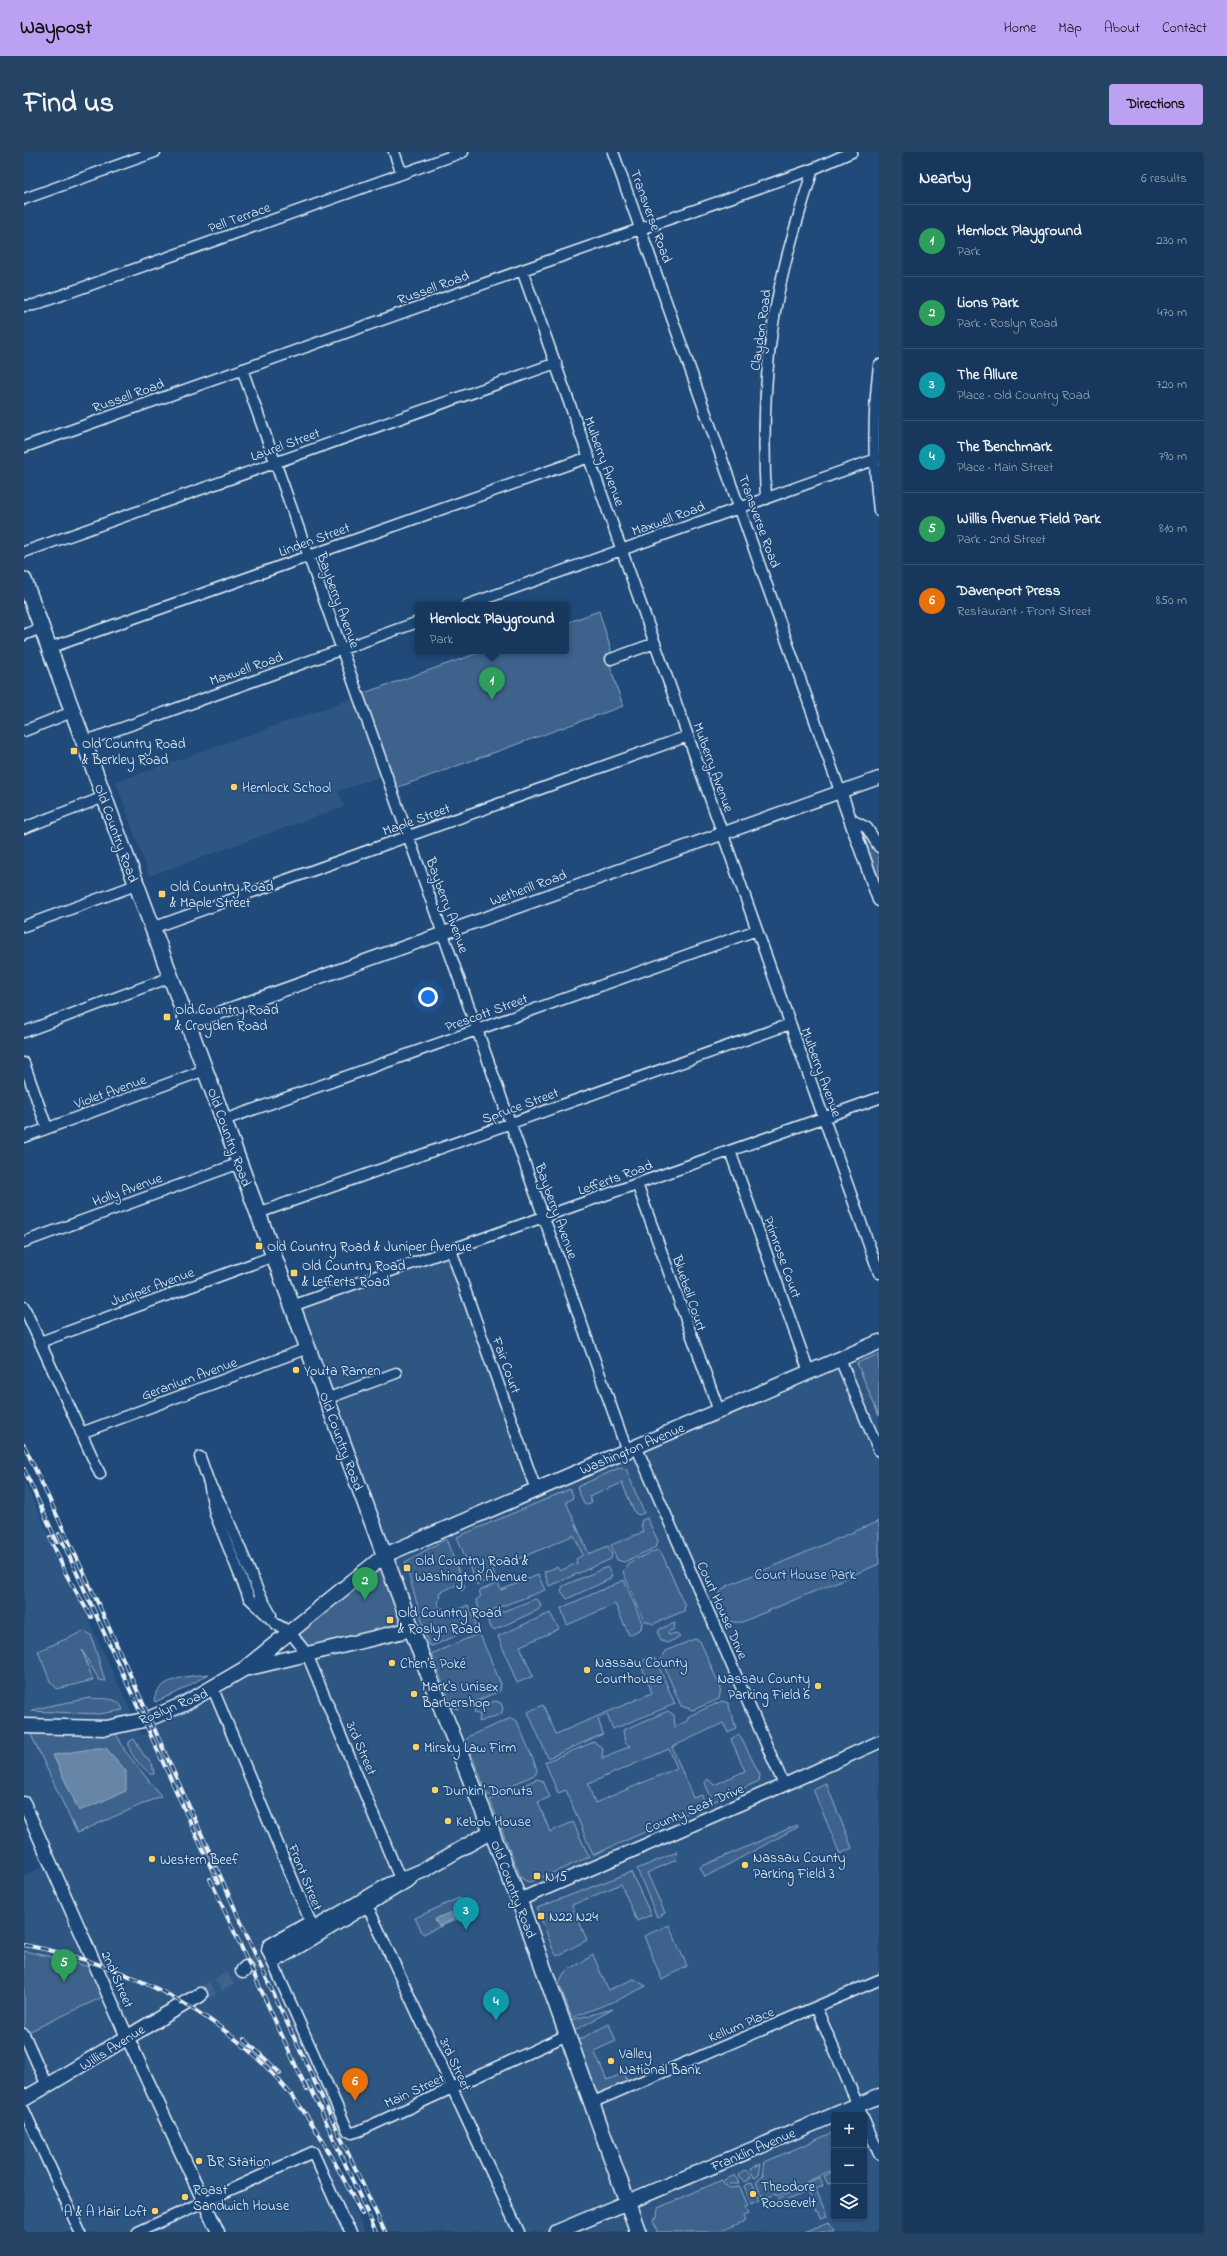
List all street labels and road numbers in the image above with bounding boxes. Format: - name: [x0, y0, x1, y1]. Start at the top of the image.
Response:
- street label: Transverse Road: [624, 167, 677, 266]
- street label: Pell Terrace: [205, 197, 274, 239]
- street label: Russell Road: [395, 266, 472, 311]
- street label: Claydon Road: [745, 288, 779, 372]
- street label: Russell Road: [90, 374, 167, 419]
- street label: Mulberry Avenue: [577, 414, 630, 510]
- street label: Laurel Street: [248, 423, 323, 468]
- street label: Transverse Road: [732, 472, 785, 571]
- street label: Maxwell Road: [629, 496, 708, 542]
- street label: Linden Street: [276, 518, 353, 563]
- street label: Bayberry Avenue: [309, 549, 365, 652]
- street label: Maxwell Road: [207, 647, 286, 692]
- street label: Mulberry Avenue: [686, 720, 739, 816]
- street label: Old Country Road: [87, 781, 143, 886]
- street label: Maple Street: [380, 798, 454, 842]
- street label: Bayberry Avenue: [418, 854, 474, 957]
- street label: Wetherill Road: [487, 865, 570, 912]
- street label: Prescott Street: [442, 989, 531, 1038]
- street label: Mulberry Avenue: [794, 1025, 847, 1121]
- street label: Violet Avenue: [71, 1069, 150, 1116]
- street label: Spruce Street: [479, 1083, 562, 1130]
- street label: Old Country Road: [200, 1085, 256, 1190]
- street label: Lefferts Road: [575, 1155, 656, 1202]
- street label: Bayberry Avenue: [527, 1160, 583, 1263]
- street label: Holly Avenue: [90, 1168, 166, 1214]
- street label: Primrose Court: [757, 1214, 806, 1302]
- street label: Bluebell Court: [665, 1252, 711, 1335]
- street label: Juniper Avenue: [108, 1262, 198, 1312]
- street label: Fair Court: [485, 1333, 526, 1397]
- street label: Geranium Avenue: [139, 1352, 241, 1406]
- street label: Old Country Road: [312, 1389, 368, 1494]
- street label: Washington Avenue: [577, 1418, 689, 1482]
- street label: Court House Drive: [691, 1558, 753, 1663]
- street label: Roslyn Road: [136, 1683, 212, 1732]
- street label: 3rd Street: [340, 1718, 381, 1779]
- street label: County Seat Drive: [642, 1779, 749, 1841]
- street label: Old Country Road: [483, 1837, 541, 1942]
- street label: Front Street: [281, 1840, 328, 1914]
- street label: 2nd Street: [95, 1948, 139, 2012]
- street label: Kellum Place: [705, 2002, 778, 2049]
- street label: Willis Avenue: [76, 2019, 150, 2077]
- street label: 3rd Street: [433, 2034, 476, 2095]
- street label: Main Street: [381, 2068, 448, 2114]
- street label: Franklin Avenue: [707, 2123, 800, 2178]

